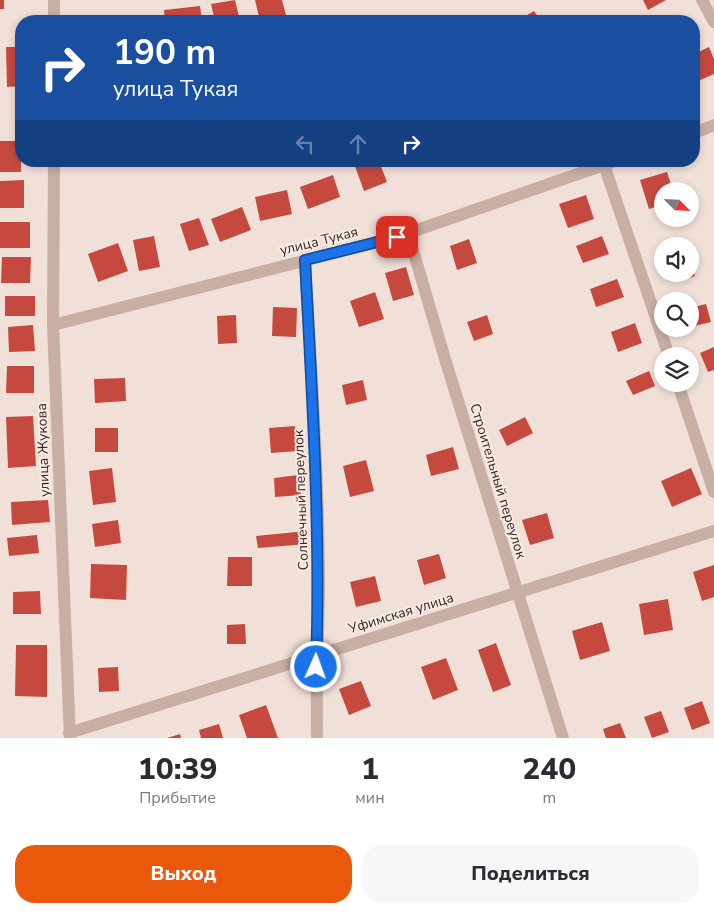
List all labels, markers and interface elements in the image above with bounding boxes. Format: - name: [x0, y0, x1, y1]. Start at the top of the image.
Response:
- text: 190 m: [113, 29, 216, 76]
- icon: right: [30, 35, 95, 100]
- text: улица Тукая: [113, 74, 238, 104]
- icon: left: [291, 130, 319, 158]
- icon: ahead: [344, 130, 372, 158]
- icon: right: [397, 130, 425, 158]
- north arrow: [654, 182, 699, 228]
- map controls: [654, 182, 699, 392]
- pin: [376, 216, 418, 258]
- street label: улица Тукая: [278, 222, 360, 260]
- icon: arrive: [383, 223, 411, 251]
- button: sound: [654, 237, 699, 282]
- button: search: [654, 292, 699, 337]
- button: layers: [654, 347, 699, 392]
- street label: Строительный переулок: [465, 401, 531, 562]
- street label: улица Жукова: [32, 403, 54, 497]
- street label: Солнечный переулок: [289, 429, 313, 571]
- street label: Уфимская улица: [345, 588, 456, 638]
- position arrow: [289, 640, 341, 692]
- text: 10:39: [138, 749, 218, 790]
- text: 1: [361, 749, 379, 790]
- text: 240: [522, 749, 576, 790]
- text: Прибытие: [139, 787, 216, 809]
- text: мин: [355, 787, 385, 809]
- text: m: [542, 787, 556, 809]
- button: Выход: [15, 845, 352, 903]
- button: Поделиться: [362, 845, 699, 903]

